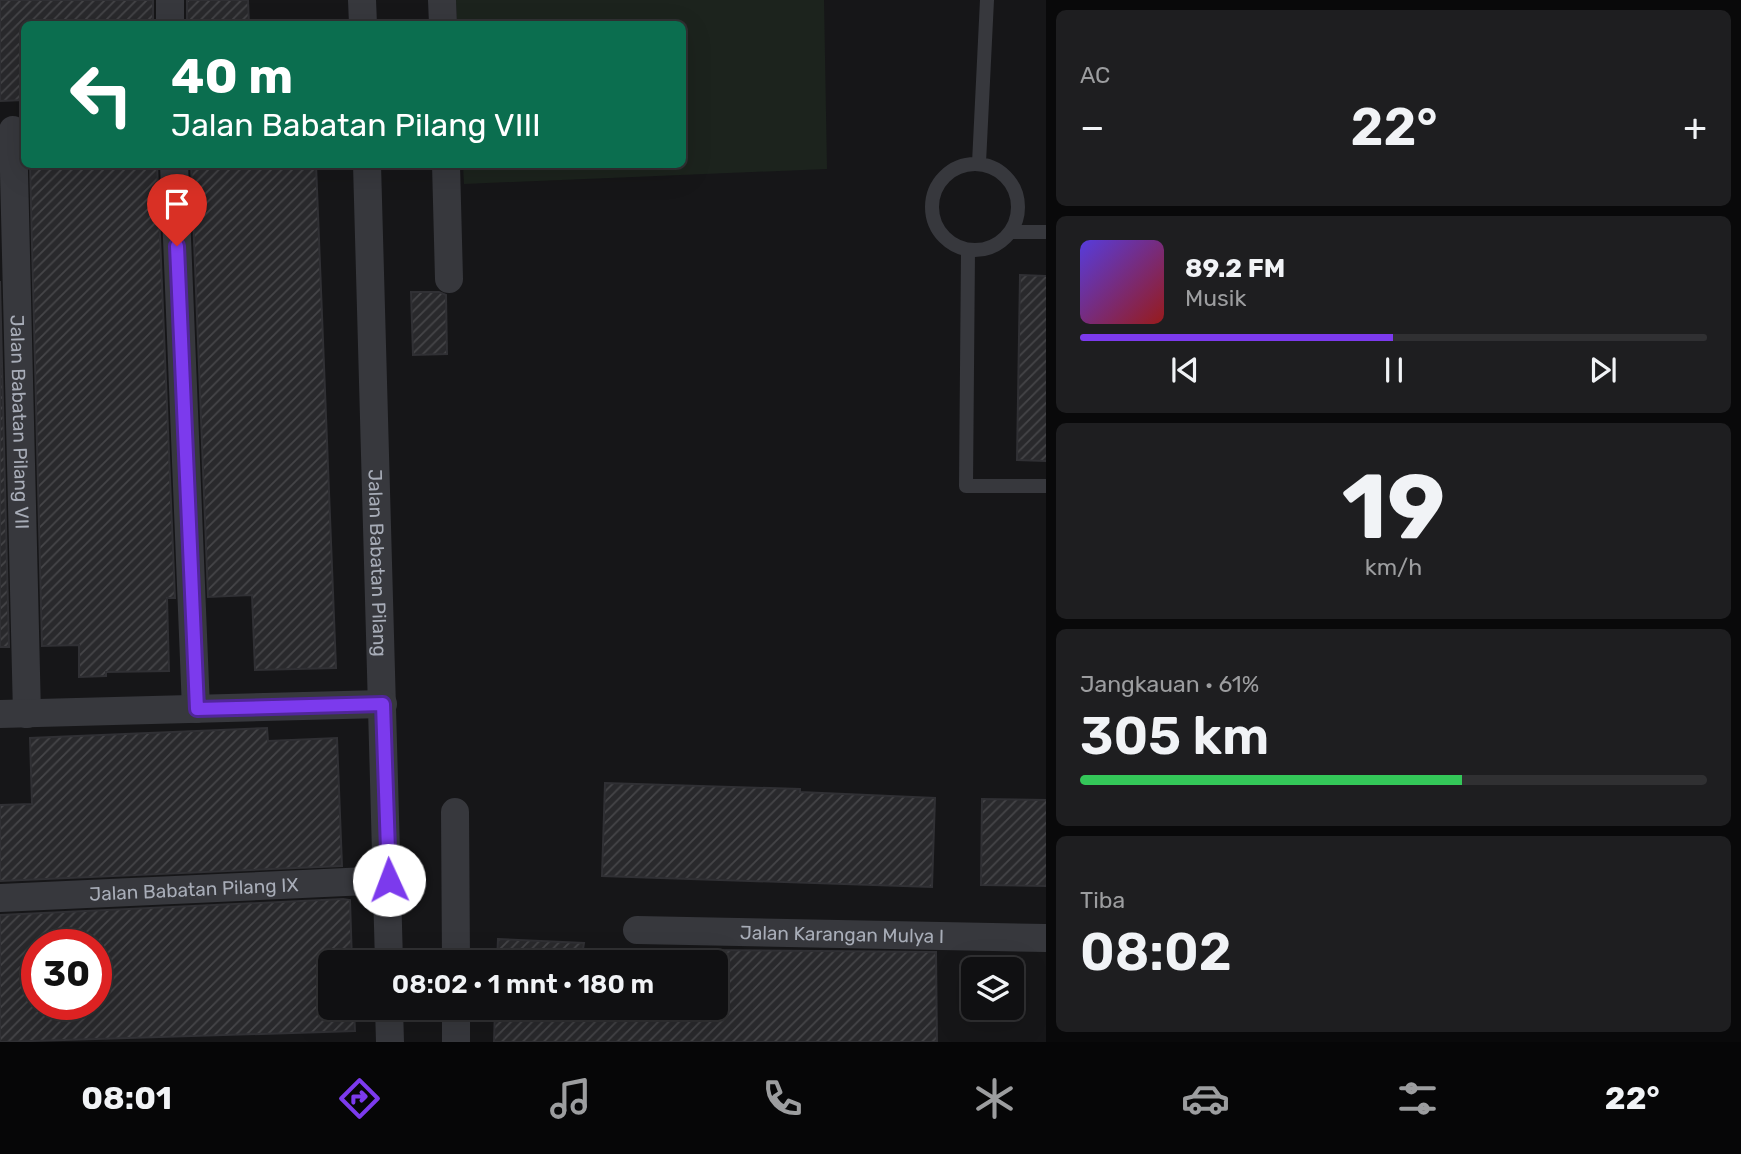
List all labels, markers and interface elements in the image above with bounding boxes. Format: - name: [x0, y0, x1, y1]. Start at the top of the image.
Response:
- text: 40 m: [171, 47, 293, 105]
- icon: left: [56, 49, 147, 140]
- text: AC: [1080, 61, 1110, 89]
- text: 22°: [1351, 96, 1438, 158]
- text: −: [1080, 104, 1105, 150]
- text: +: [1683, 104, 1707, 150]
- text: Jalan Babatan Pilang VIII: [171, 106, 541, 144]
- pin: [147, 174, 207, 246]
- icon: arrive: [158, 185, 196, 223]
- text: 89.2 FM: [1185, 253, 1285, 284]
- text: Musik: [1185, 284, 1246, 312]
- street label: Jalan Babatan Pilang VII: [6, 314, 34, 529]
- icon: previous: [1166, 351, 1204, 389]
- icon: pause: [1375, 351, 1413, 389]
- icon: next: [1584, 351, 1622, 389]
- text: 19: [1342, 453, 1445, 561]
- street label: Jalan Babatan Pilang: [364, 469, 392, 657]
- text: km/h: [1365, 553, 1422, 581]
- text: Jangkauan · 61%: [1080, 670, 1259, 698]
- text: 305 km: [1080, 705, 1269, 767]
- position arrow: [352, 843, 426, 917]
- street label: Jalan Babatan Pilang IX: [89, 873, 299, 905]
- text: Tiba: [1080, 886, 1125, 914]
- street label: Jalan Karangan Mulya I: [740, 921, 944, 947]
- text: 08:02: [1080, 921, 1232, 983]
- speed limit sign: 30: [21, 929, 112, 1020]
- map controls: [961, 957, 1024, 1020]
- button: layers: [961, 957, 1024, 1020]
- text: 08:02 · 1 mnt · 180 m: [392, 969, 654, 1000]
- icon: directions: [335, 1074, 384, 1123]
- icon: music: [546, 1074, 595, 1123]
- icon: phone: [758, 1074, 807, 1123]
- icon: climate: [970, 1074, 1019, 1123]
- icon: car: [1181, 1074, 1230, 1123]
- icon: filters: [1393, 1074, 1442, 1123]
- text: 08:01: [81, 1079, 172, 1117]
- text: 22°: [1605, 1079, 1660, 1117]

